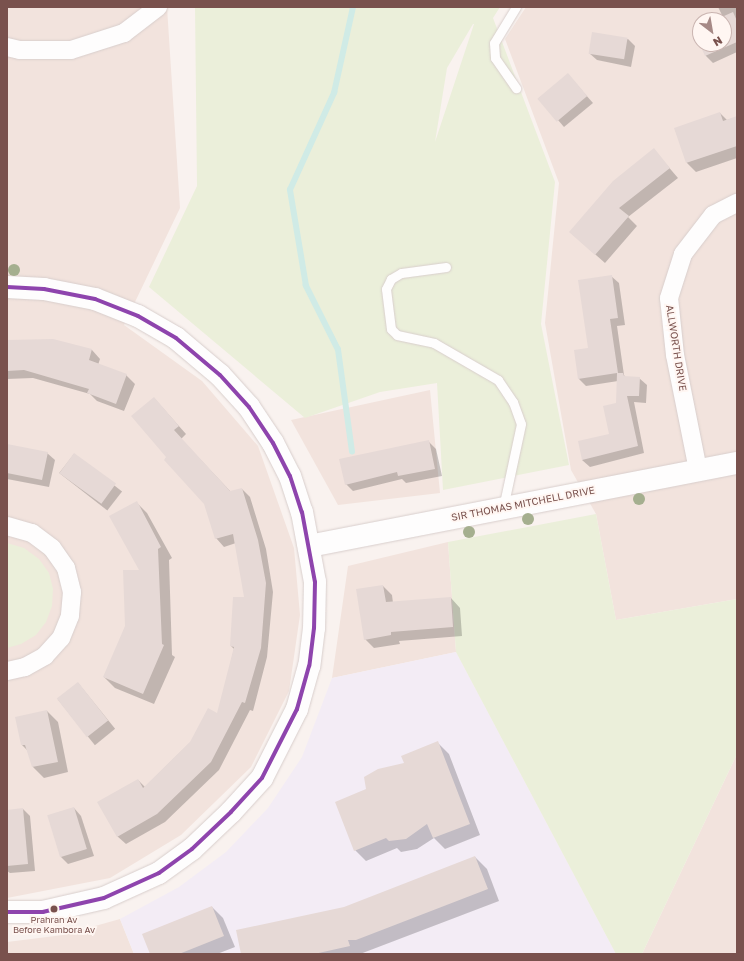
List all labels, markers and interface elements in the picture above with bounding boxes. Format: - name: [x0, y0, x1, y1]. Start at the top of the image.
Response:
- north arrow: [692, 12, 732, 52]
- text: N: [711, 34, 725, 50]
- street label: ALLWORTH DRIVE: [663, 304, 689, 392]
- street label: SIR THOMAS MITCHELL DRIVE: [450, 484, 596, 524]
- marker: Prahran Av Before Kambora Av: [49, 904, 59, 914]
- place label: Prahran Av Before Kambora Av: [13, 915, 95, 936]

